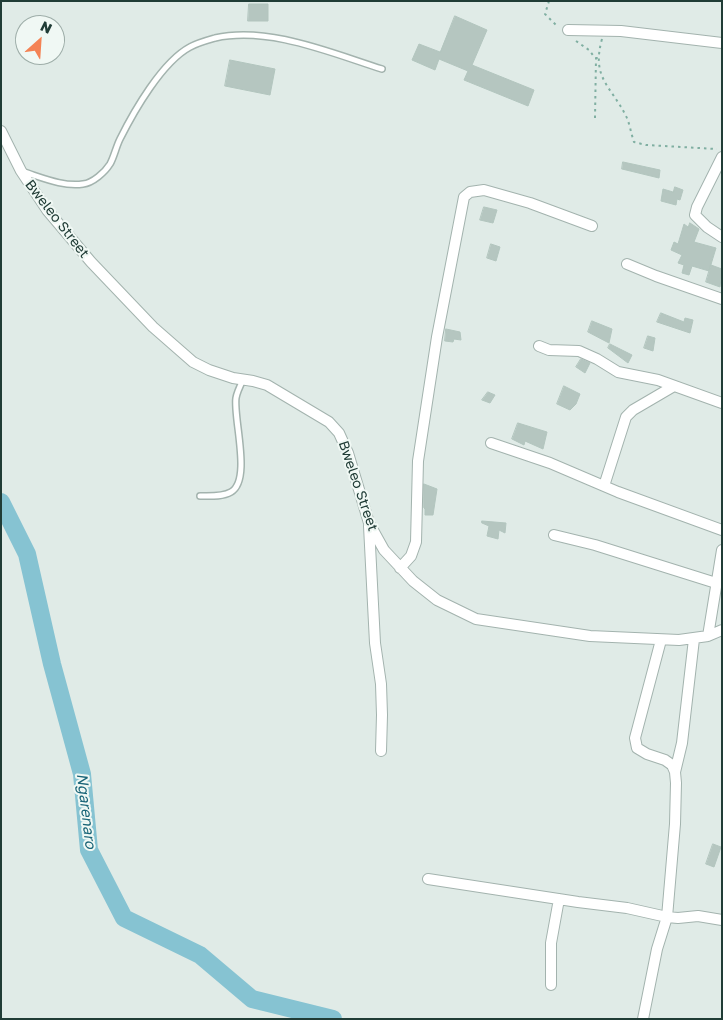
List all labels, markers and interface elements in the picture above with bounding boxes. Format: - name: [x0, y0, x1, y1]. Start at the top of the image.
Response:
- north arrow: [15, 15, 65, 65]
- text: N: [38, 17, 55, 37]
- street label: Bweleo Street: [21, 177, 93, 261]
- street label: Bweleo Street: [335, 439, 381, 533]
- water label: Ngarenaro: [72, 772, 100, 850]

